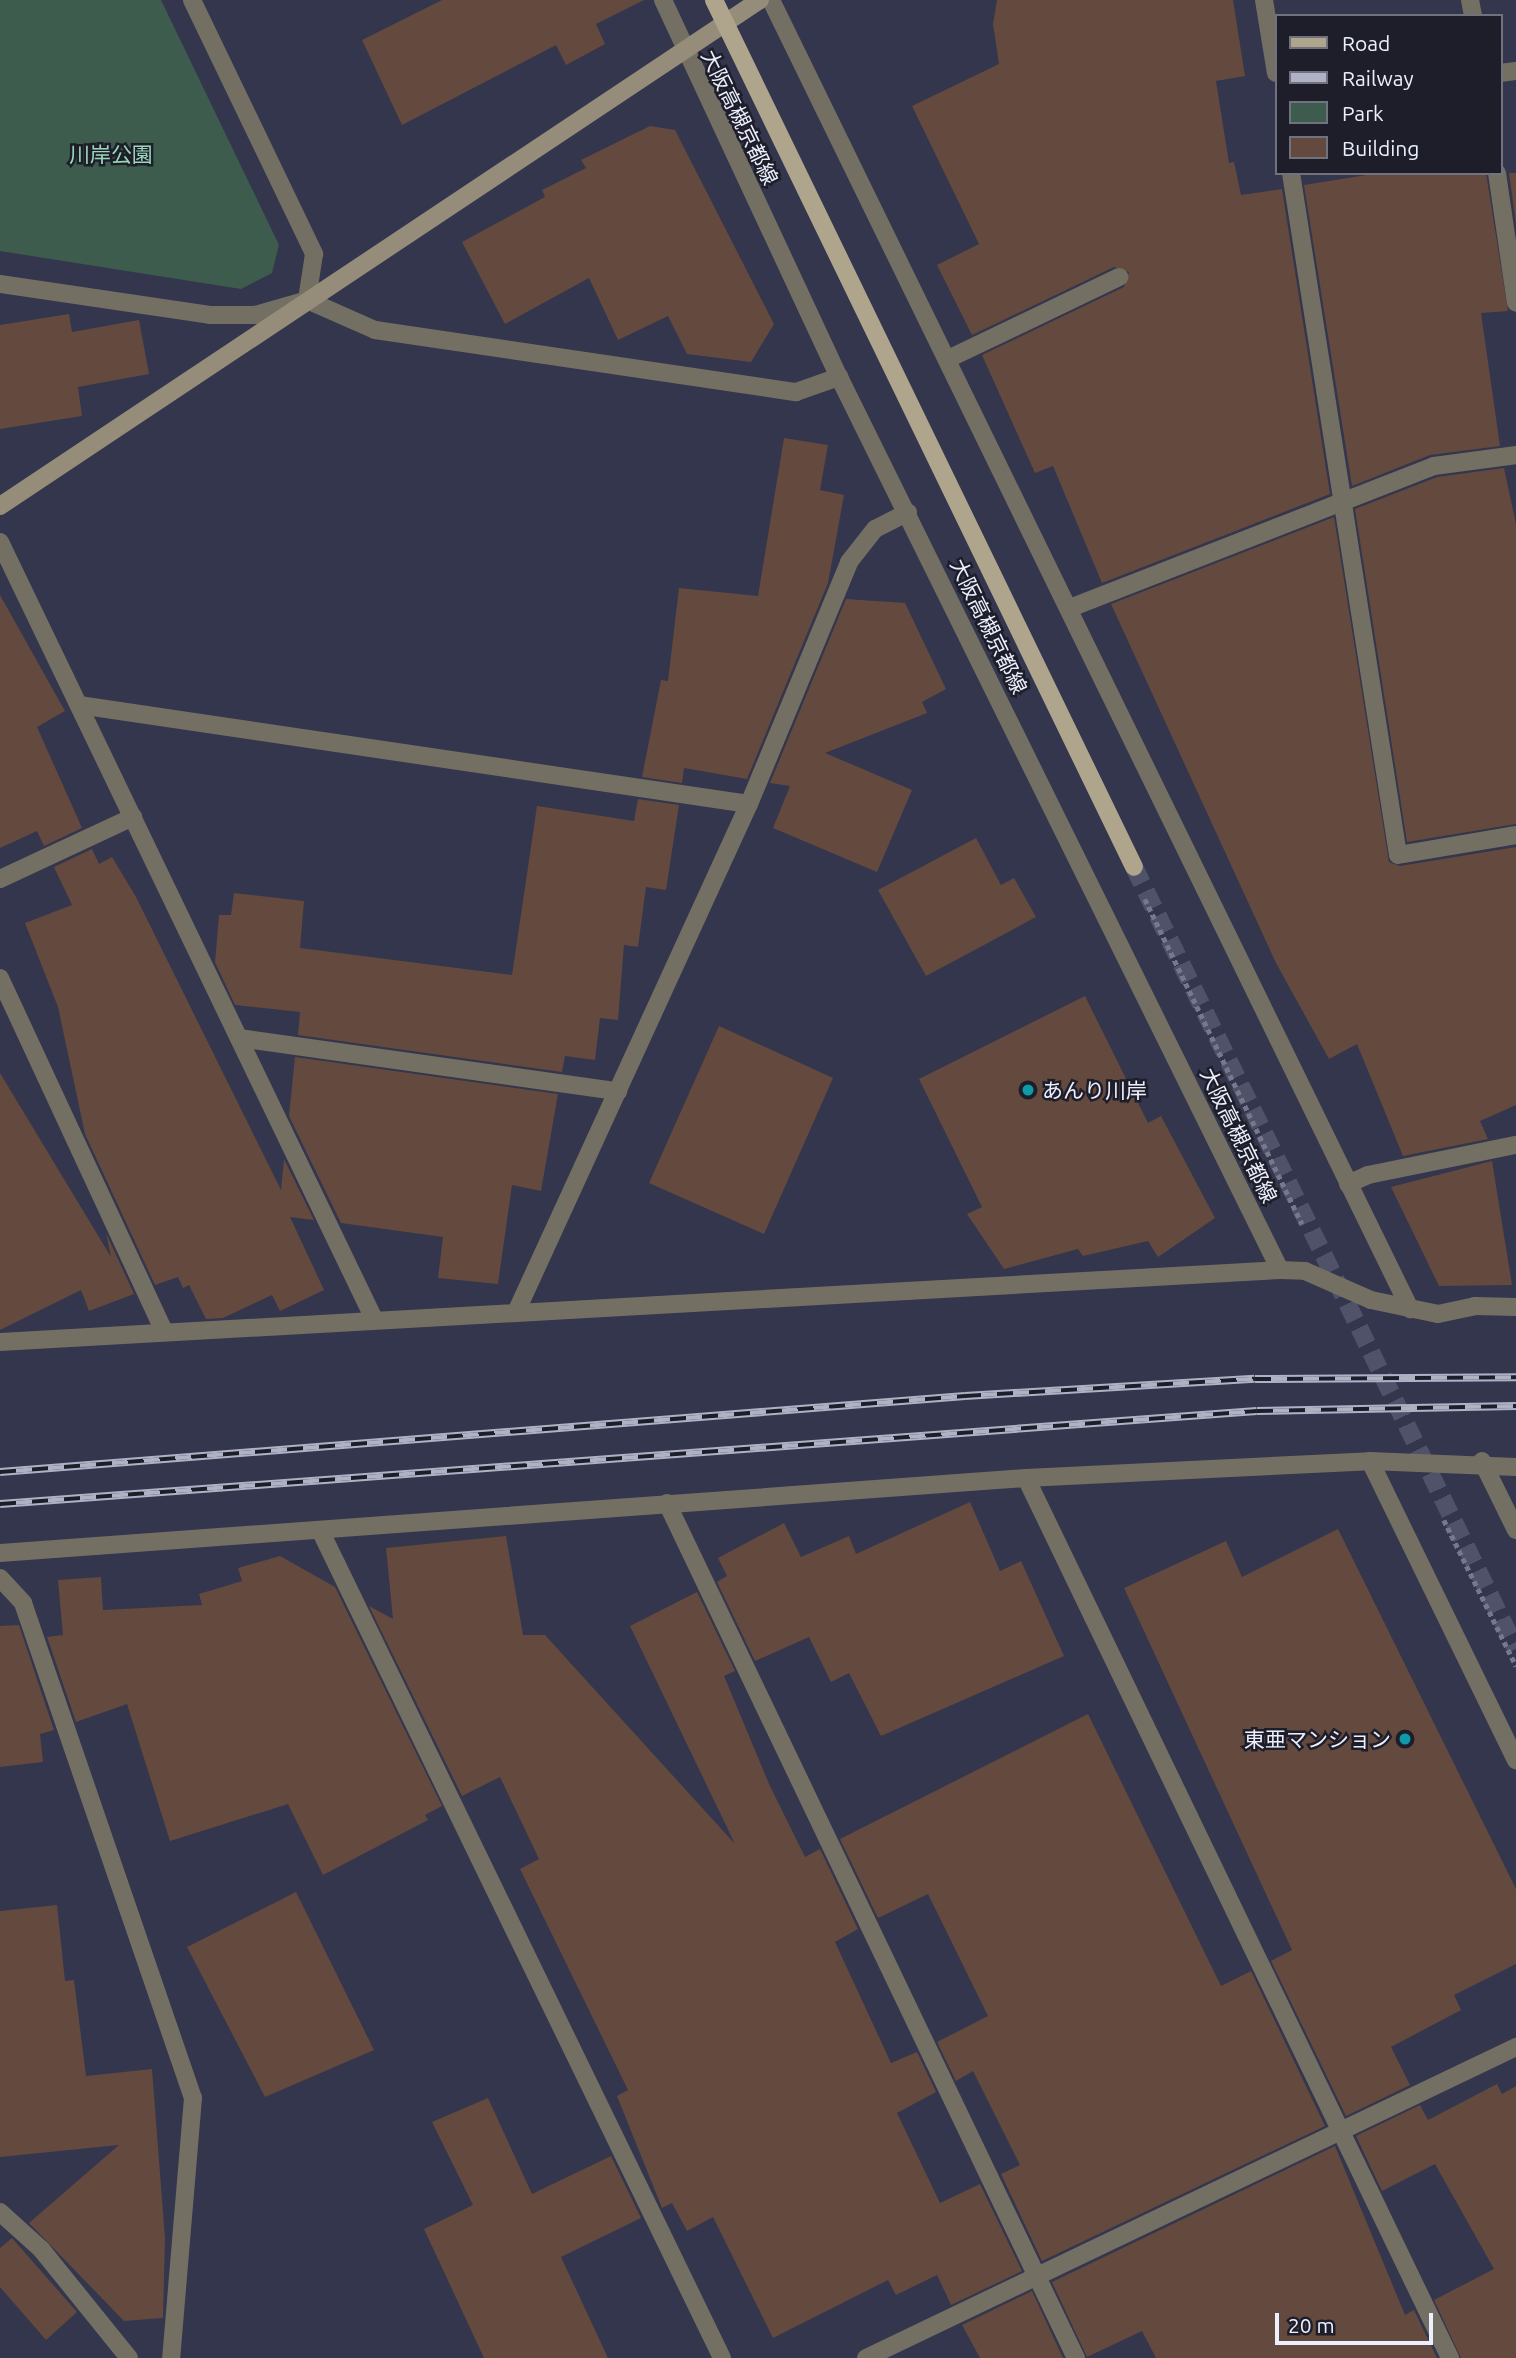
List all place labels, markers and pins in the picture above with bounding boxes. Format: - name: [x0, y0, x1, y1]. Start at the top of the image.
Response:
- place label: あんり川岸: [1042, 1077, 1147, 1103]
- marker: あんり川岸: [1020, 1082, 1036, 1098]
- place label: 東亜マンション: [1244, 1726, 1391, 1752]
- marker: 東亜マンション: [1397, 1731, 1413, 1747]

